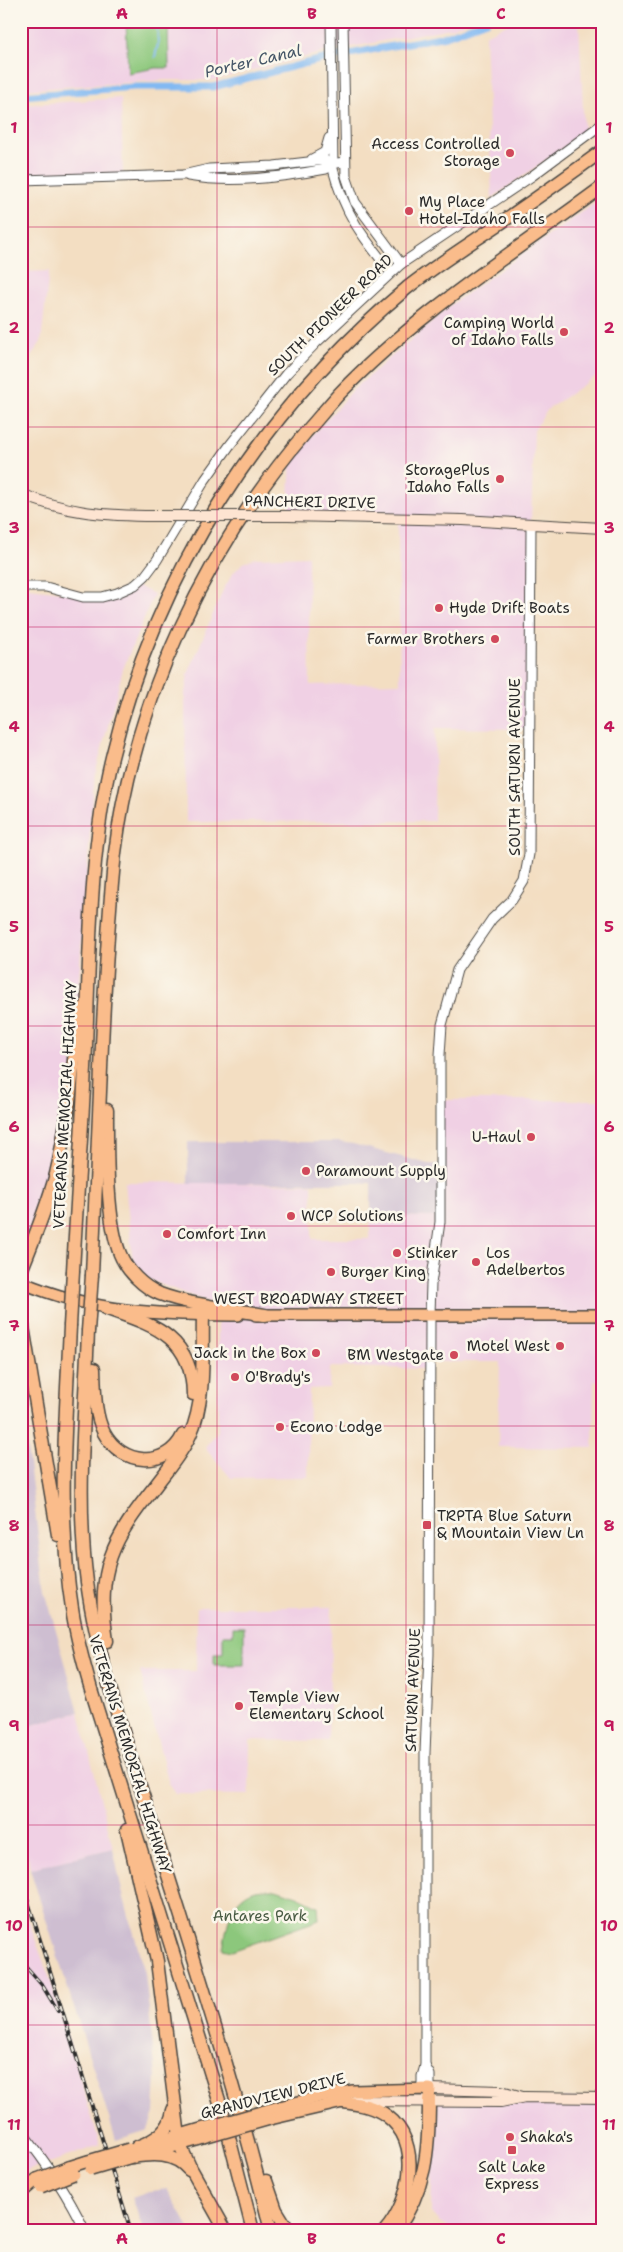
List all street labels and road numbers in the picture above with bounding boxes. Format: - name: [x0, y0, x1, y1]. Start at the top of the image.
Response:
- street label: SOUTH PIONEER ROAD: [263, 250, 397, 380]
- street label: PANCHERI DRIVE: [244, 491, 376, 513]
- street label: SOUTH SATURN AVENUE: [505, 678, 525, 856]
- street label: VETERANS MEMORIAL HIGHWAY: [49, 980, 81, 1230]
- street label: WEST BROADWAY STREET: [214, 1289, 404, 1309]
- street label: SATURN AVENUE: [401, 1628, 425, 1752]
- street label: VETERANS MEMORIAL HIGHWAY: [84, 1632, 176, 1876]
- street label: GRANDVIEW DRIVE: [198, 2068, 348, 2124]

